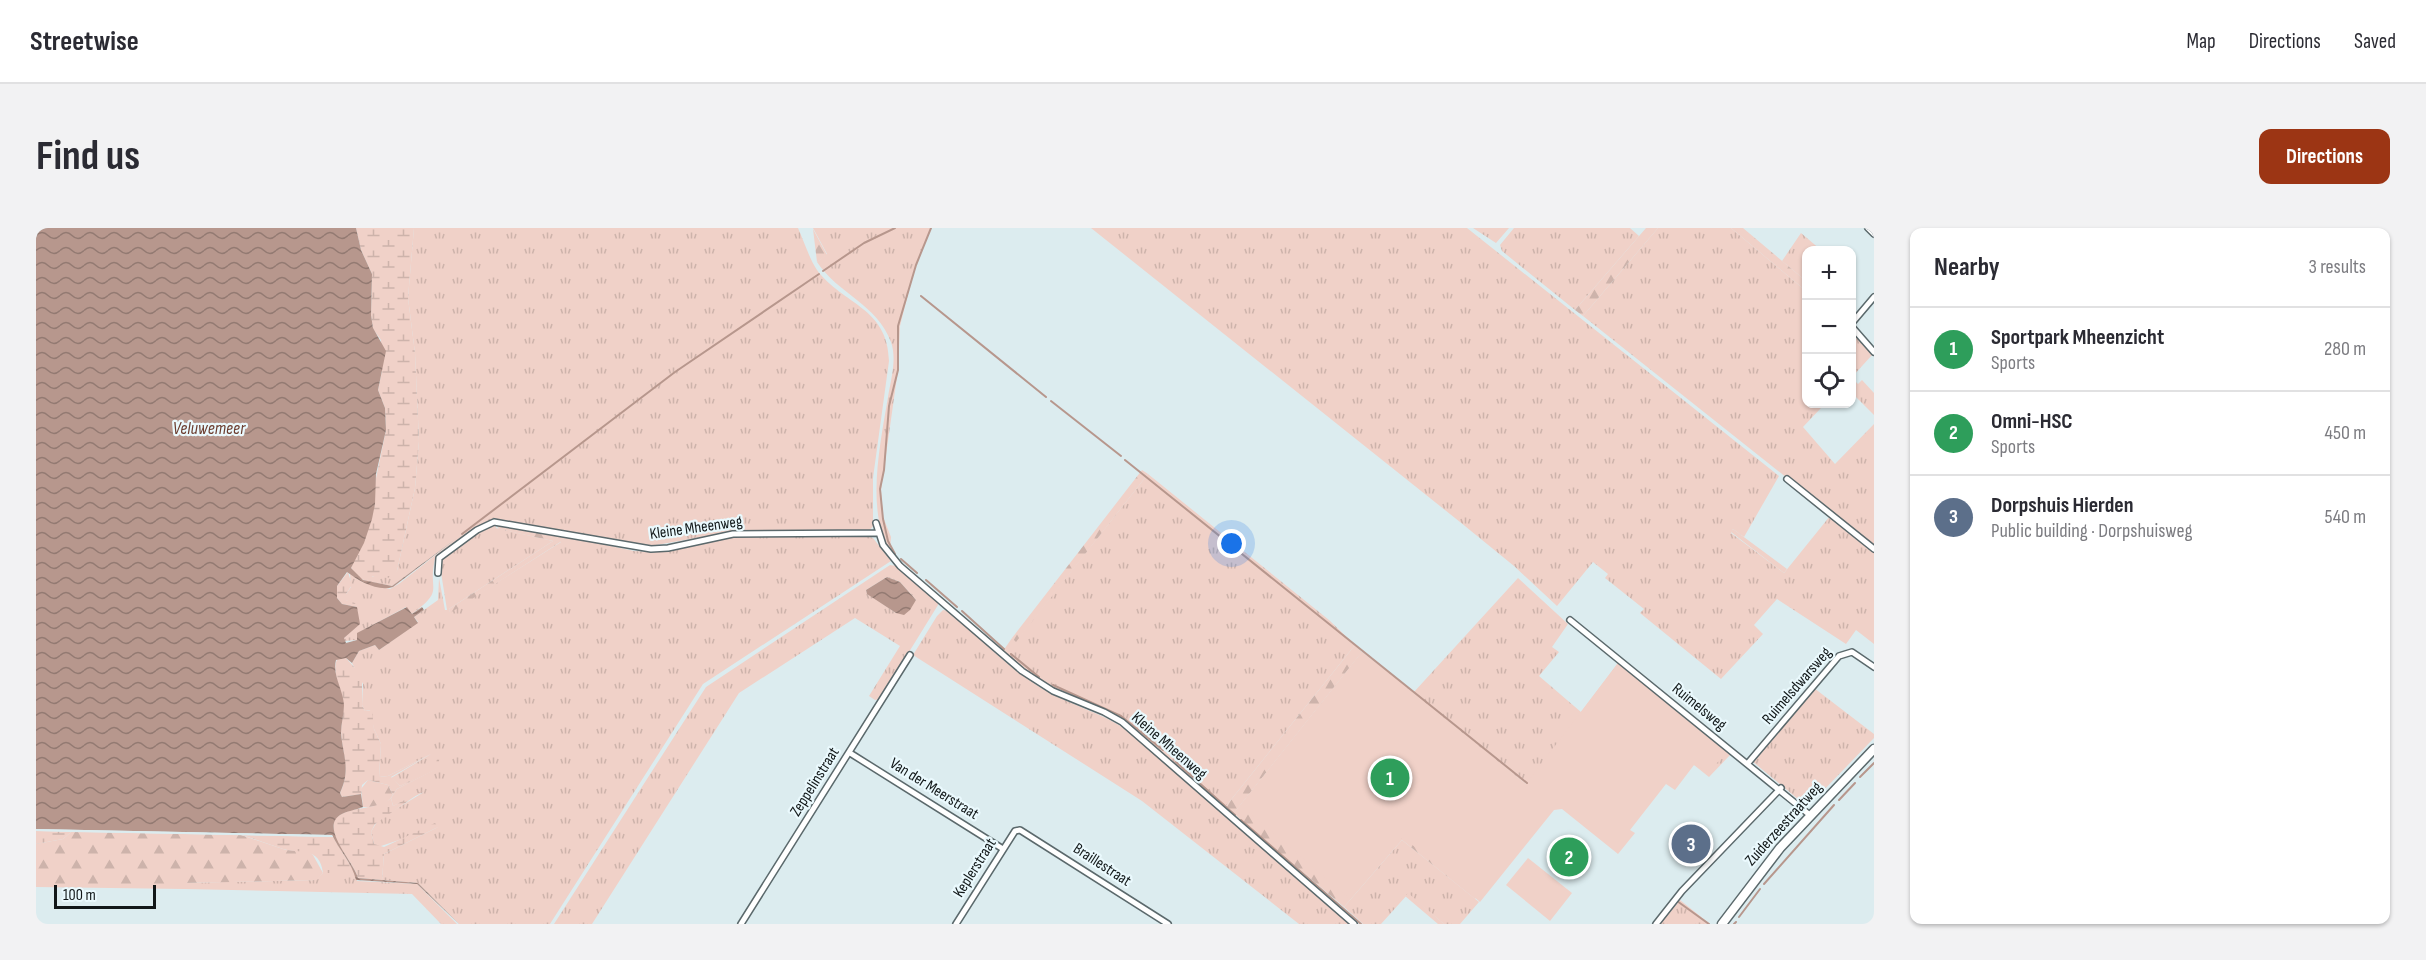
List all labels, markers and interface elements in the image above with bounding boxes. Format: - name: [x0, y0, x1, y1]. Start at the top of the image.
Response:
- text: Streetwise: [30, 25, 139, 58]
- text: Map: [2186, 29, 2216, 54]
- text: Directions: [2249, 29, 2321, 54]
- text: Saved: [2354, 29, 2396, 54]
- button: Directions: [2259, 129, 2390, 184]
- text: Find us: [36, 131, 140, 182]
- map controls: [1802, 246, 1856, 408]
- button: +: [1802, 246, 1856, 300]
- text: Nearby: [1934, 252, 2000, 283]
- text: 3 results: [2309, 255, 2366, 279]
- button: −: [1802, 300, 1856, 354]
- text: Sportpark Mheenzicht: [1991, 324, 2164, 351]
- text: 1: [1950, 337, 1957, 361]
- text: 280 m: [2324, 337, 2366, 361]
- text: Sports: [1991, 351, 2035, 375]
- button: locate: [1802, 354, 1856, 408]
- text: Omni-HSC: [1991, 408, 2073, 435]
- water label: Veluwemeer: [173, 418, 246, 439]
- text: 2: [1949, 421, 1958, 445]
- text: 450 m: [2325, 421, 2366, 445]
- text: Sports: [1991, 435, 2035, 459]
- text: Dorpshuis Hierden: [1991, 492, 2133, 519]
- text: 3: [1949, 505, 1958, 529]
- text: 540 m: [2325, 505, 2366, 529]
- street label: Kleine Mheenweg: [648, 512, 744, 544]
- text: Public building · Dorpshuisweg: [1991, 519, 2193, 543]
- your location: [1217, 529, 1246, 558]
- street label: Ruimelsdwarsweg: [1758, 644, 1836, 728]
- street label: Ruimelsweg: [1668, 679, 1730, 735]
- street label: Kleine Mheenweg: [1128, 708, 1210, 784]
- street label: Zeppelinstraat: [786, 744, 844, 820]
- street label: Van der Meerstraat: [886, 754, 982, 824]
- pin: 1: [1370, 756, 1410, 800]
- street label: Zuiderzeestraatweg: [1741, 778, 1827, 870]
- pin: 3: [1672, 822, 1710, 866]
- pin: 2: [1550, 834, 1588, 880]
- street label: Keplerstraat: [949, 835, 1001, 901]
- street label: Braillestraat: [1070, 839, 1135, 891]
- scale bar: [54, 882, 156, 910]
- text: 100 m: [63, 886, 96, 905]

